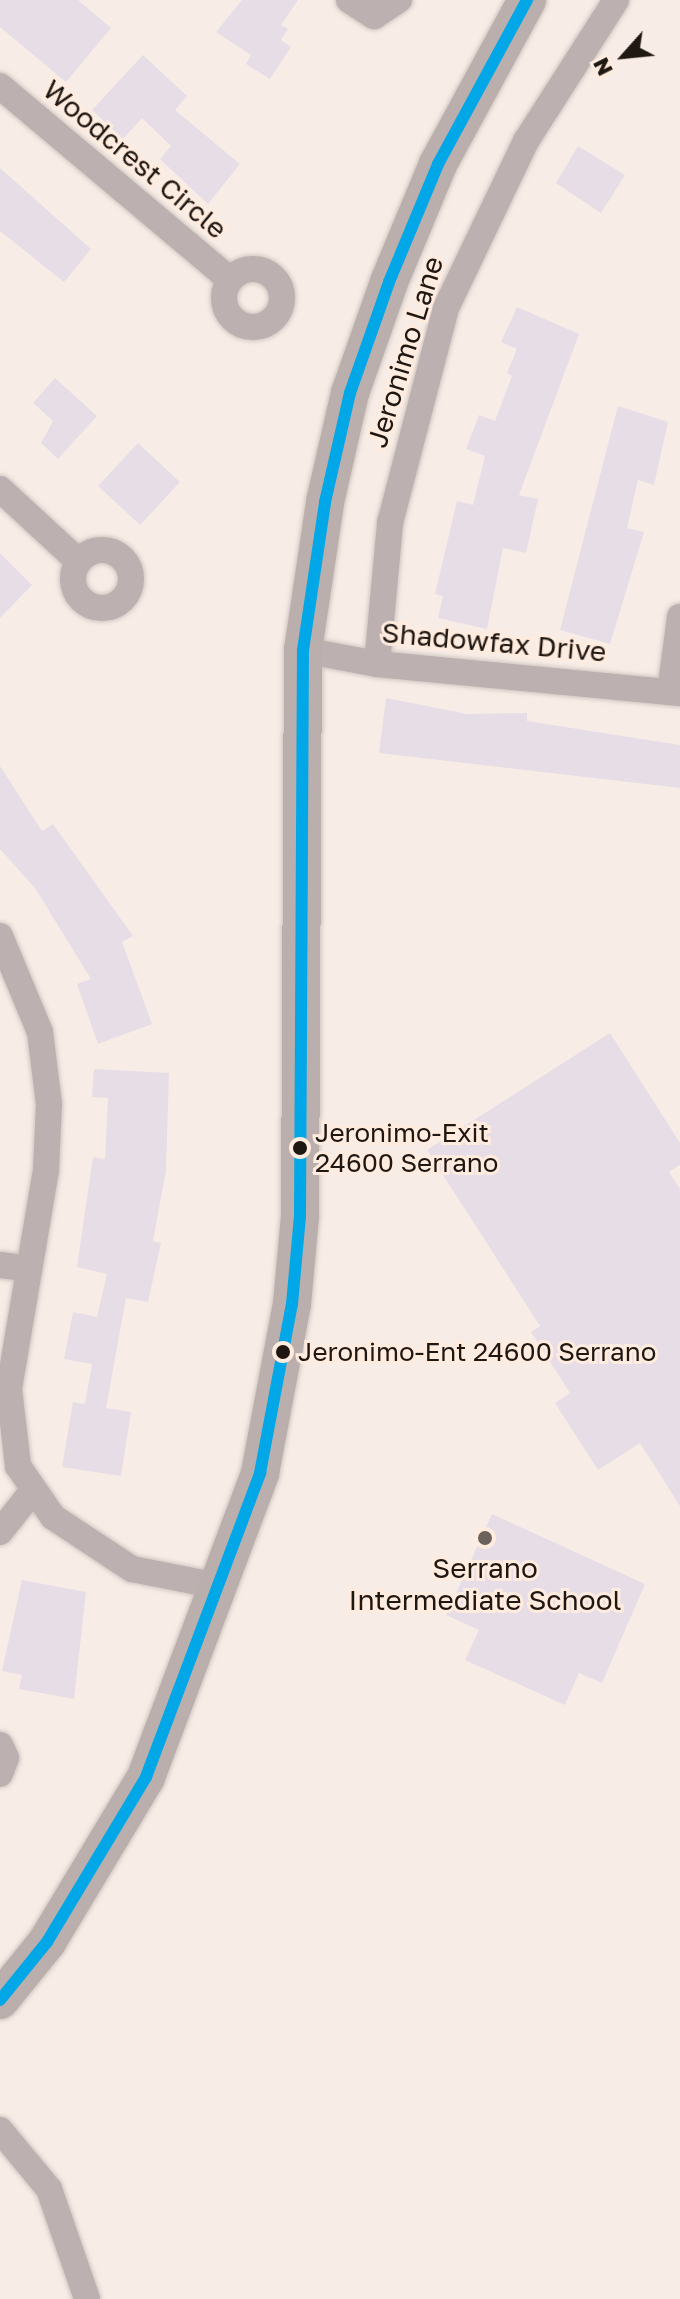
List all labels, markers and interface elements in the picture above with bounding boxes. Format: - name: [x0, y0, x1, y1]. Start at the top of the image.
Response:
- north arrow: [584, 16, 664, 96]
- text: N: [586, 54, 618, 81]
- street label: Woodcrest Circle: [36, 72, 234, 246]
- street label: Jeronimo Lane: [360, 252, 450, 452]
- street label: Shadowfax Drive: [380, 615, 608, 669]
- place label: Jeronimo-Exit 24600 Serrano: [315, 1117, 498, 1178]
- marker: Jeronimo-Exit 24600 Serrano: [292, 1140, 308, 1156]
- place label: Jeronimo-Ent 24600 Serrano: [298, 1336, 656, 1368]
- marker: Jeronimo-Ent 24600 Serrano: [275, 1344, 291, 1360]
- marker: Serrano Intermediate School: [476, 1529, 494, 1547]
- place label: Serrano Intermediate School: [349, 1551, 621, 1617]

